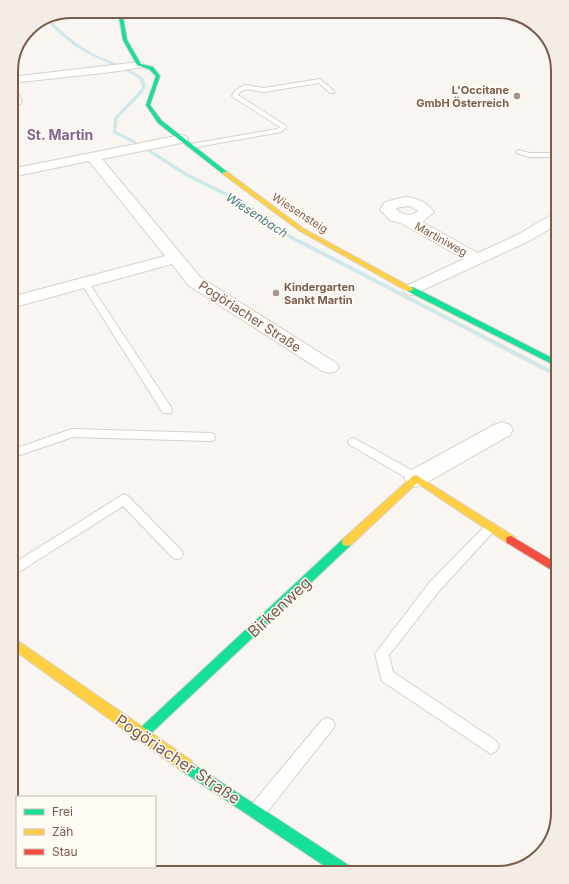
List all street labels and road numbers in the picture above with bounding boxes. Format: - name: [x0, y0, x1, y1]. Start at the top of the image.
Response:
- street label: Wiesensteig: [269, 190, 331, 236]
- street label: Martiniweg: [412, 219, 470, 259]
- street label: Pogöriacher Straße: [196, 277, 304, 355]
- street label: Birkenweg: [243, 572, 315, 642]
- street label: Pogöriacher Straße: [112, 710, 244, 808]

